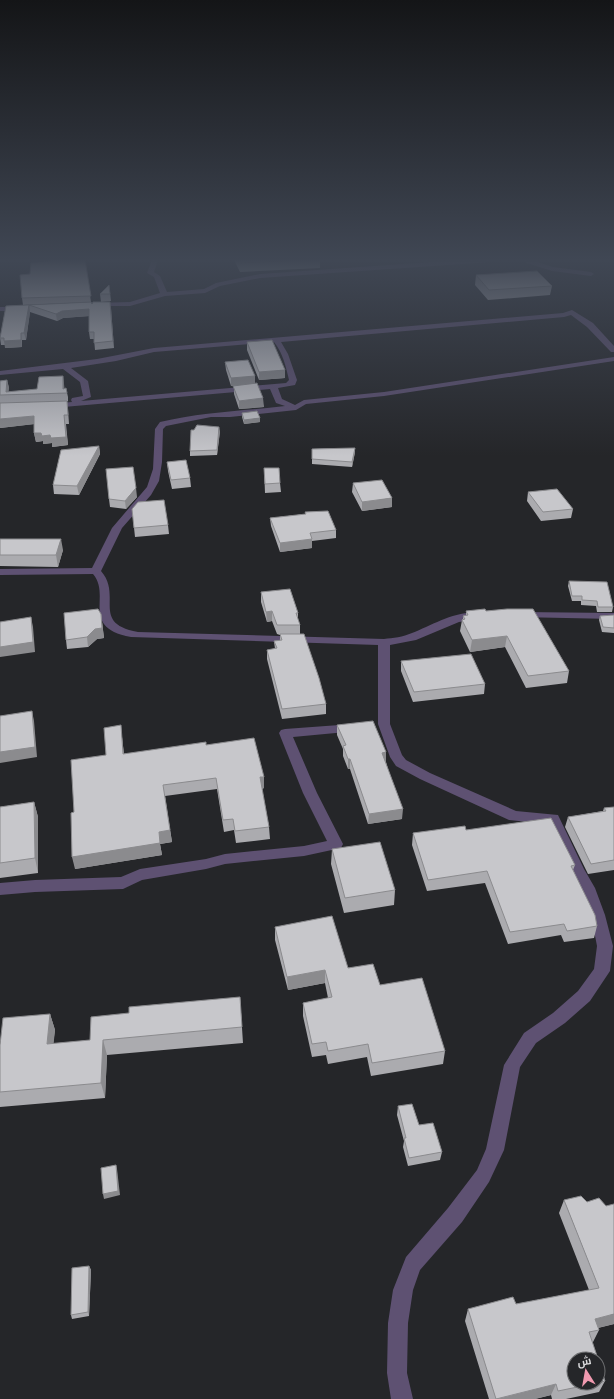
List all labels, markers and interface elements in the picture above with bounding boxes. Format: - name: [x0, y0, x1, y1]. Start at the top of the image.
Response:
- north arrow: [566, 1351, 606, 1391]
- text: ش: [576, 1354, 592, 1369]

